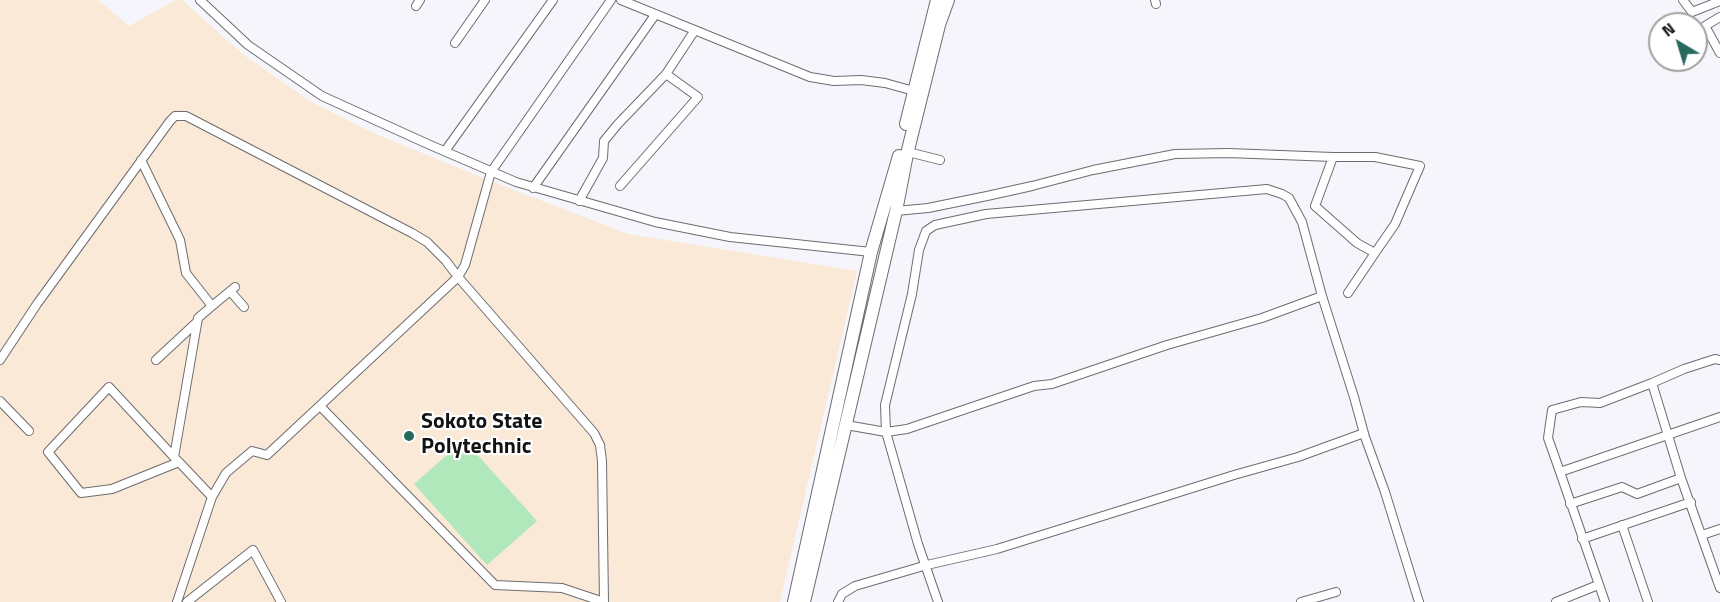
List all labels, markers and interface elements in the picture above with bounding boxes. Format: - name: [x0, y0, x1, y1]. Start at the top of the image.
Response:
- north arrow: [1648, 12, 1708, 72]
- text: N: [1656, 17, 1680, 42]
- place label: Sokoto State Polytechnic: [421, 410, 542, 462]
- marker: Sokoto State Polytechnic: [402, 429, 416, 443]

